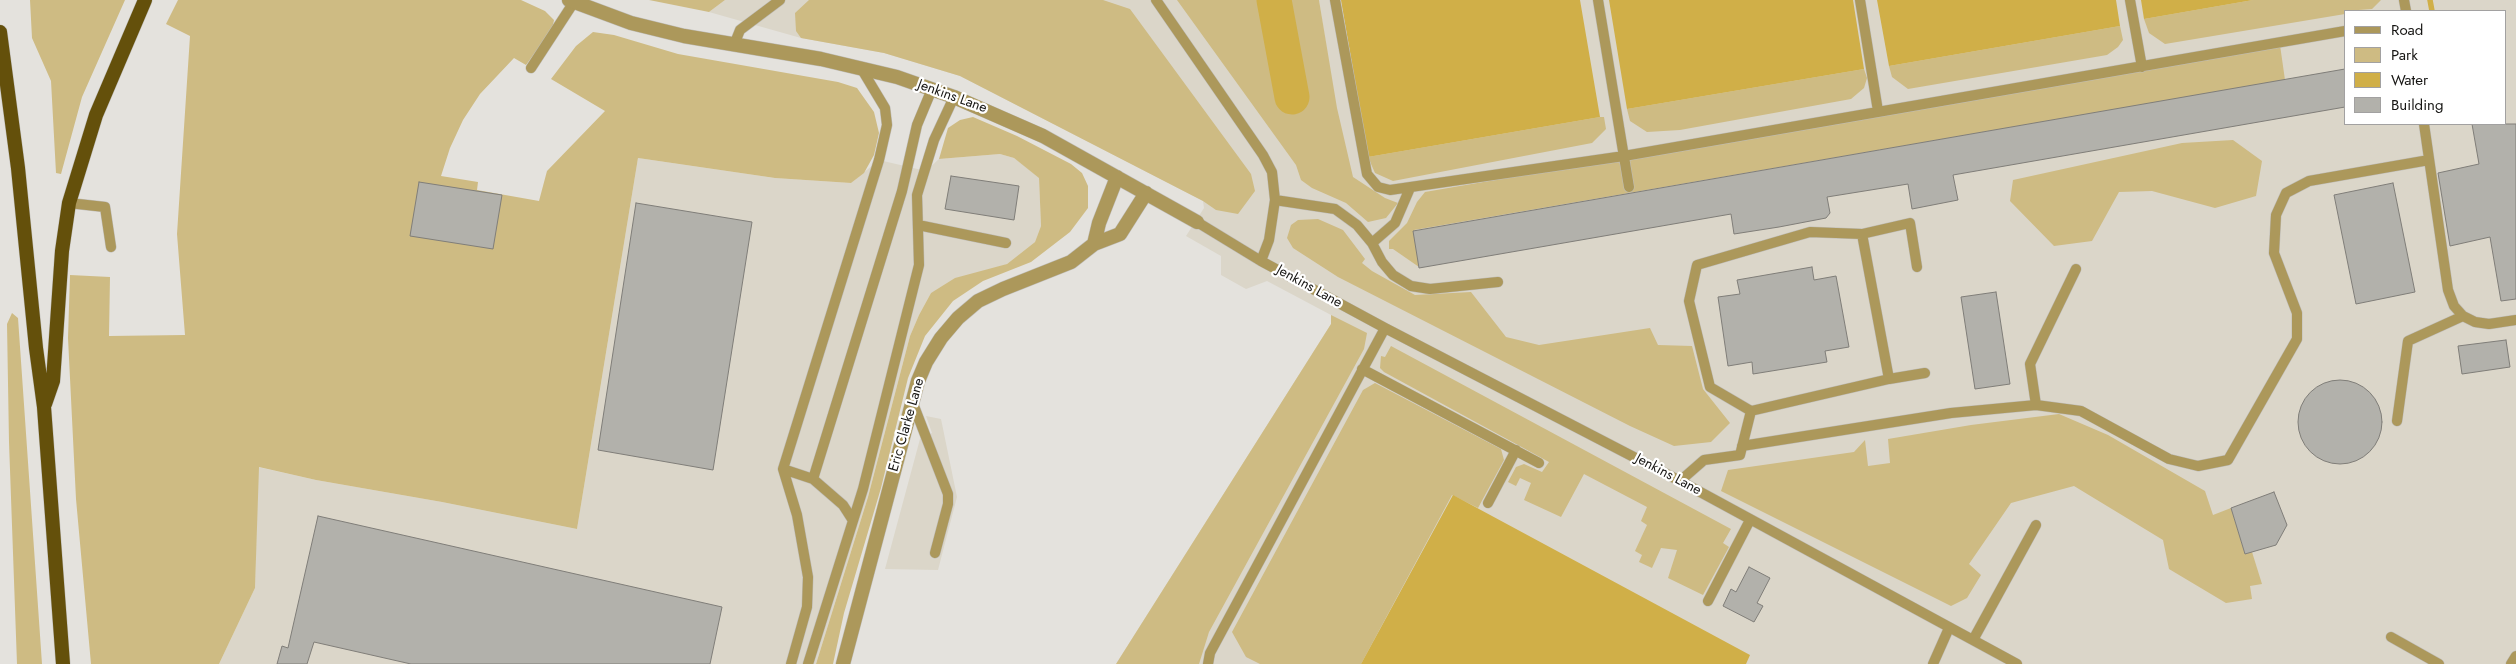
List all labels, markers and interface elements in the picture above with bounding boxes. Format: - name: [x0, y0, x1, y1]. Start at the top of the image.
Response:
- legend: [2344, 10, 2506, 125]
- text: Road: [2391, 19, 2423, 41]
- text: Park: [2391, 44, 2418, 66]
- text: Water: [2391, 69, 2428, 91]
- street label: Jenkins Lane: [915, 77, 989, 117]
- text: Building: [2391, 94, 2443, 116]
- street label: Jenkins Lane: [1273, 262, 1345, 312]
- street label: Eric Clarke Lane: [886, 376, 928, 474]
- street label: Jenkins Lane: [1632, 451, 1704, 499]

